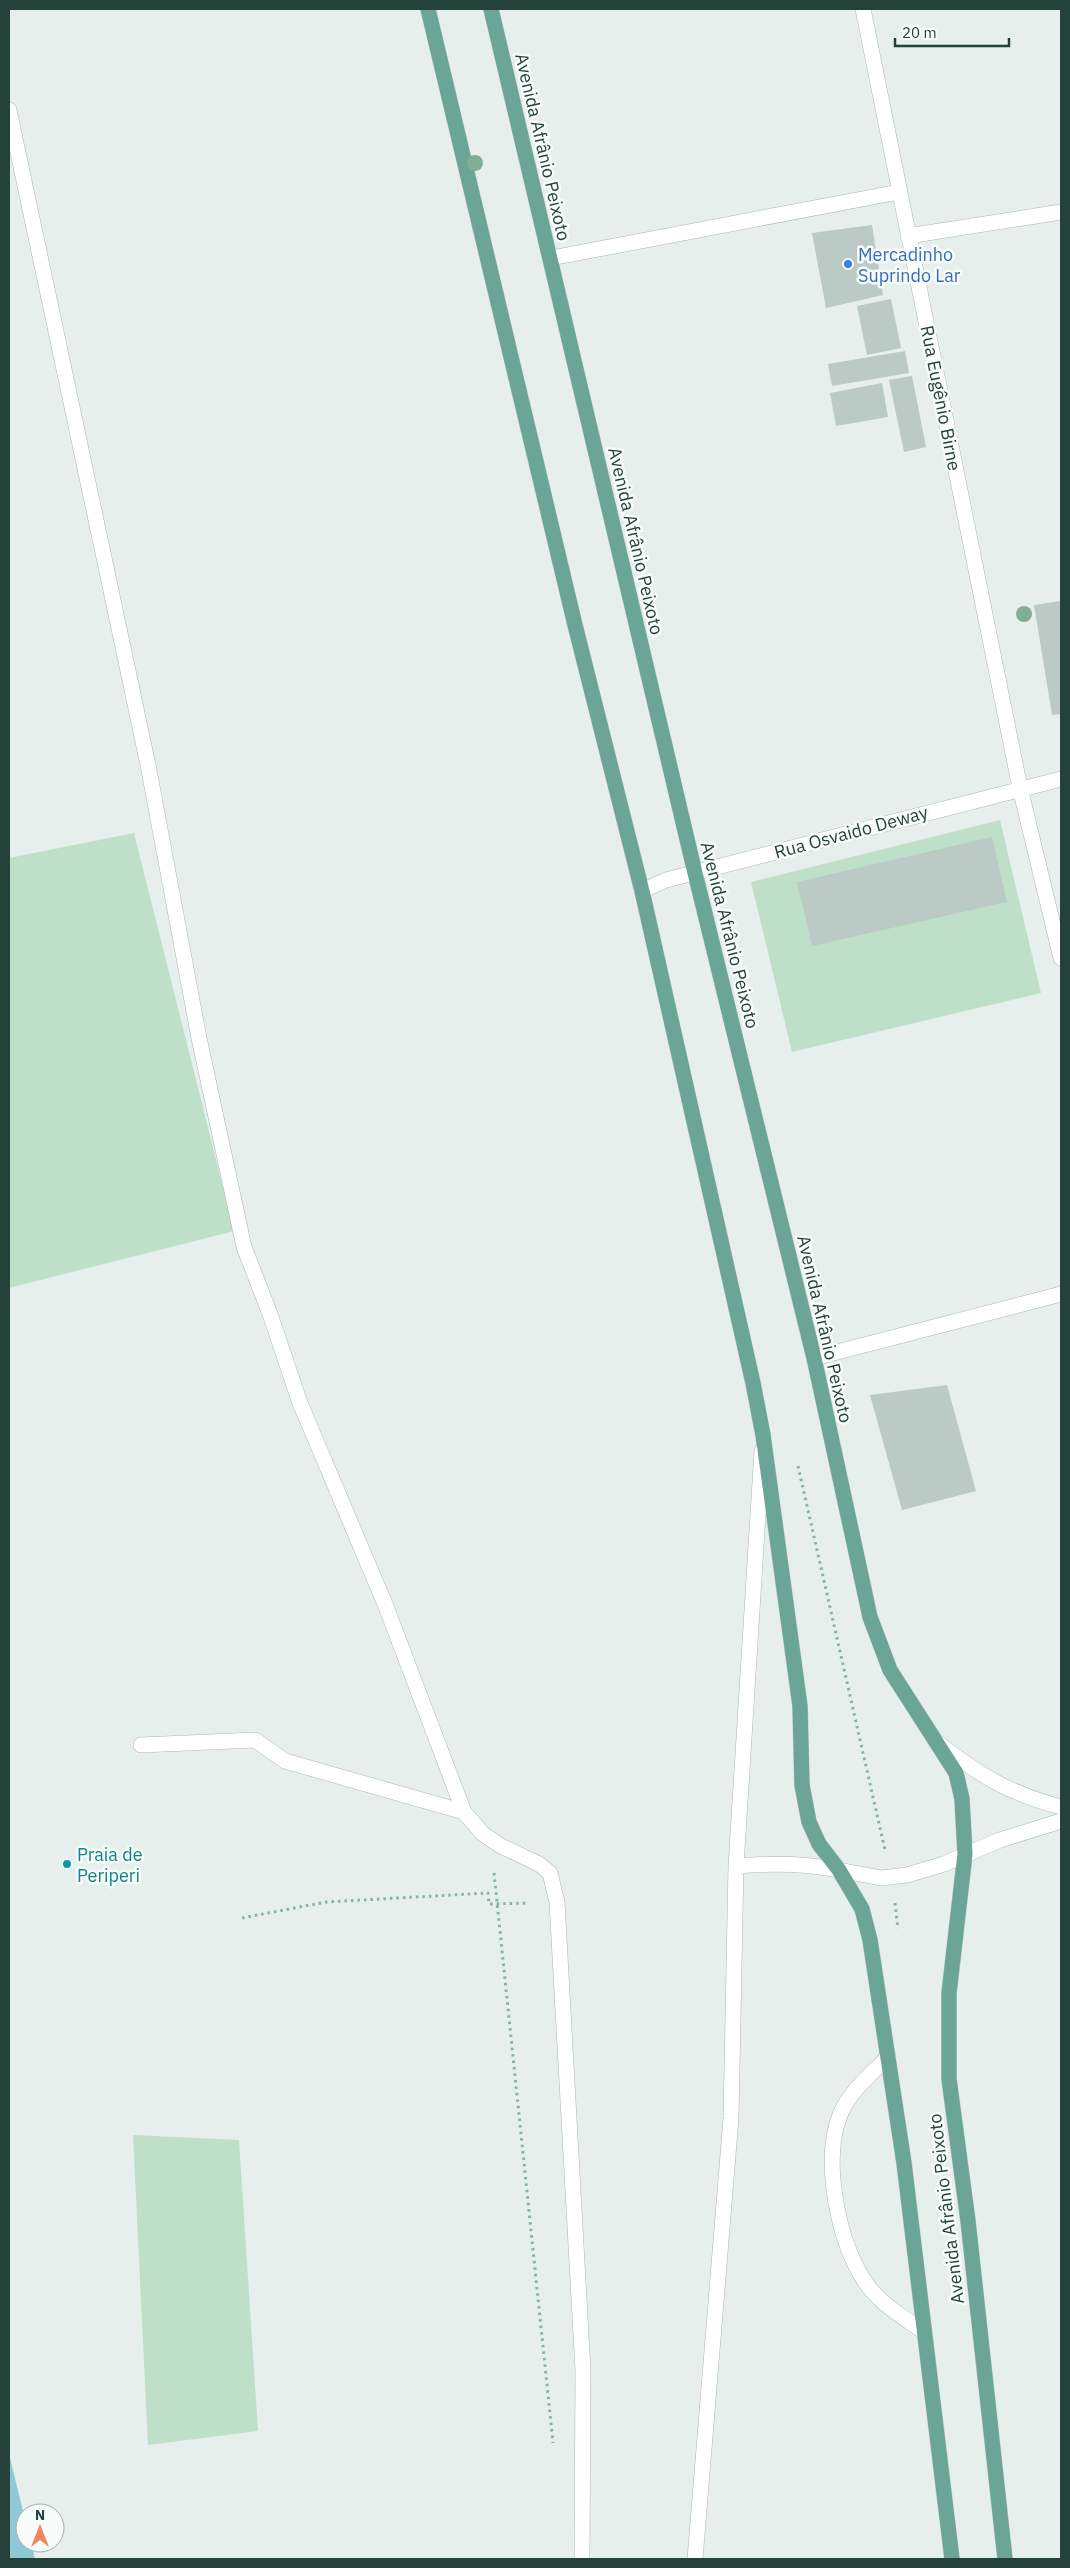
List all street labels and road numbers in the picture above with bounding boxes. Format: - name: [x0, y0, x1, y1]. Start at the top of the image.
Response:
- street label: Avenida Afrânio Peixoto: [510, 51, 576, 243]
- street label: Rua Eugênio Birne: [916, 323, 966, 473]
- street label: Avenida Afrânio Peixoto: [603, 445, 669, 637]
- street label: Rua Osvaido Deway: [771, 800, 931, 864]
- street label: Avenida Afrânio Peixoto: [696, 839, 764, 1031]
- street label: Avenida Afrânio Peixoto: [792, 1233, 858, 1425]
- street label: Avenida Afrânio Peixoto: [923, 2113, 969, 2305]

